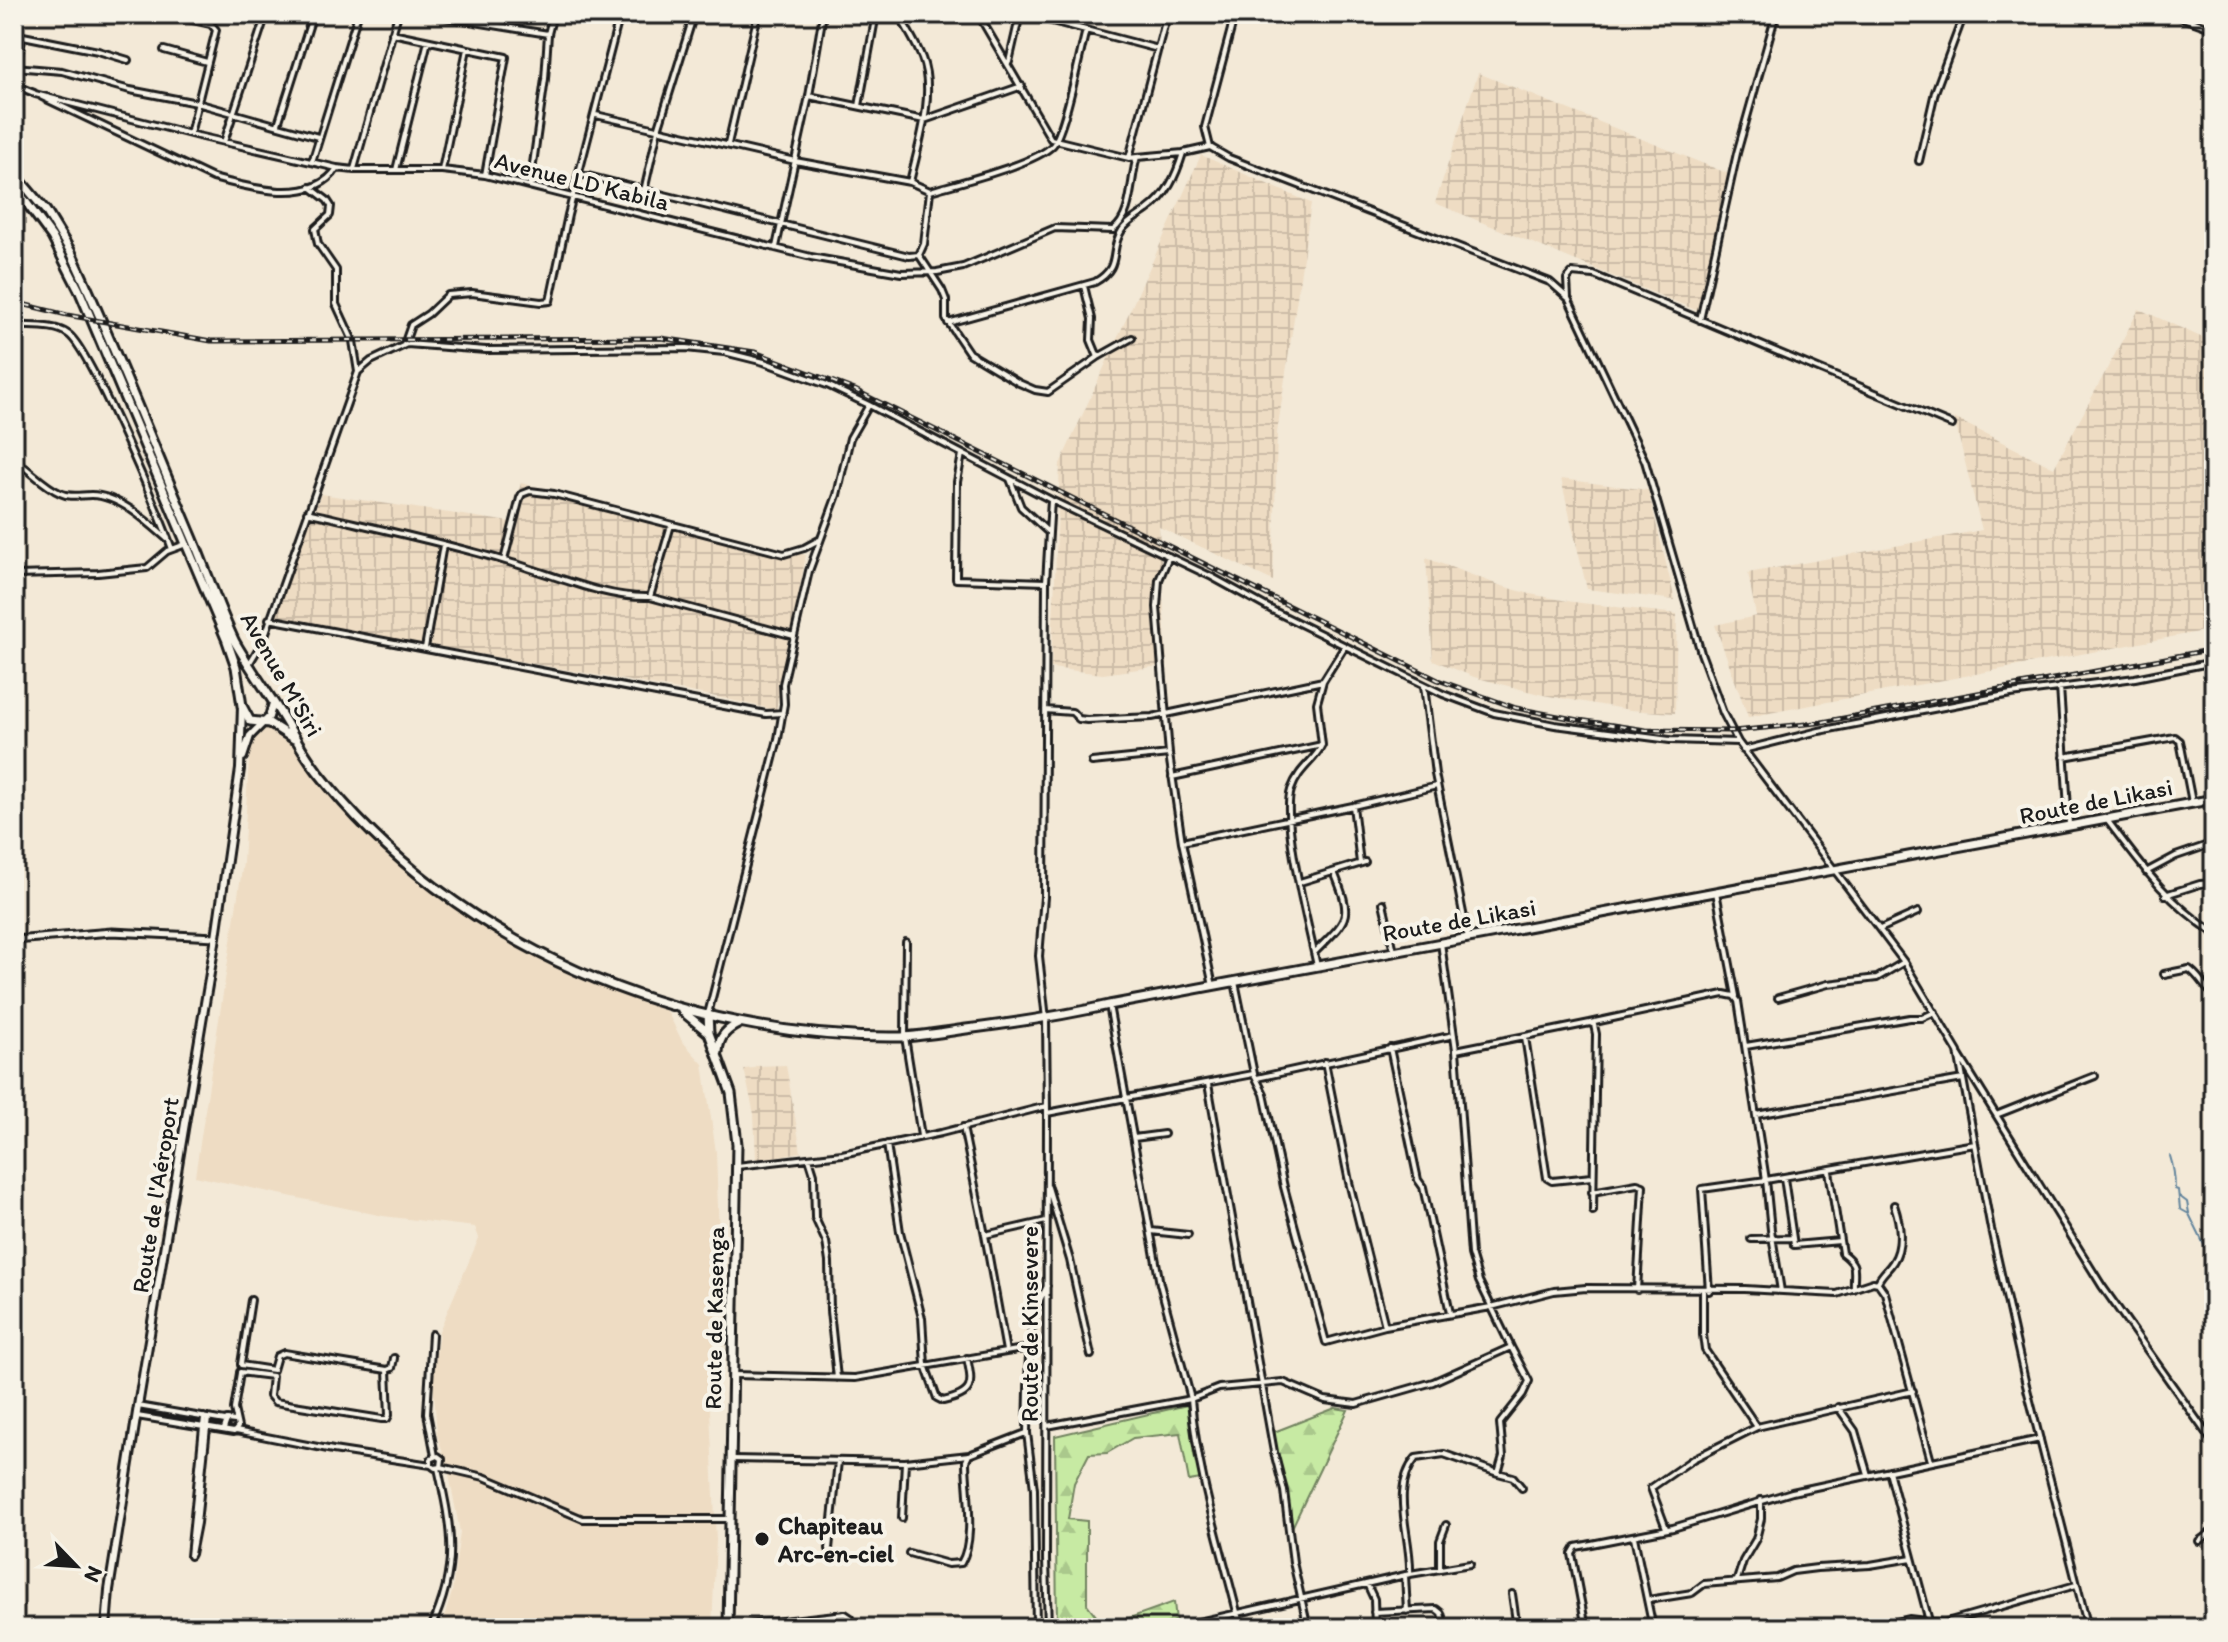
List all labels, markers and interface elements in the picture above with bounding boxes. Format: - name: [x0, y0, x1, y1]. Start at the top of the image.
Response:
- street label: Avenue LD Kabila: [492, 145, 673, 217]
- street label: Avenue M'Siri: [235, 607, 329, 741]
- street label: Route de Likasi: [2017, 772, 2175, 830]
- street label: Route de Likasi: [1380, 892, 1538, 948]
- street label: Route de l'Aéroport: [125, 1095, 185, 1295]
- street label: Route de Kasenga: [698, 1226, 730, 1410]
- street label: Route de Kinsevere: [1015, 1226, 1044, 1422]
- place label: Chapiteau Arc-en-ciel: [777, 1511, 894, 1568]
- north arrow: [36, 1526, 116, 1606]
- marker: Chapiteau Arc-en-ciel: [753, 1530, 771, 1548]
- text: N: [78, 1562, 109, 1587]

